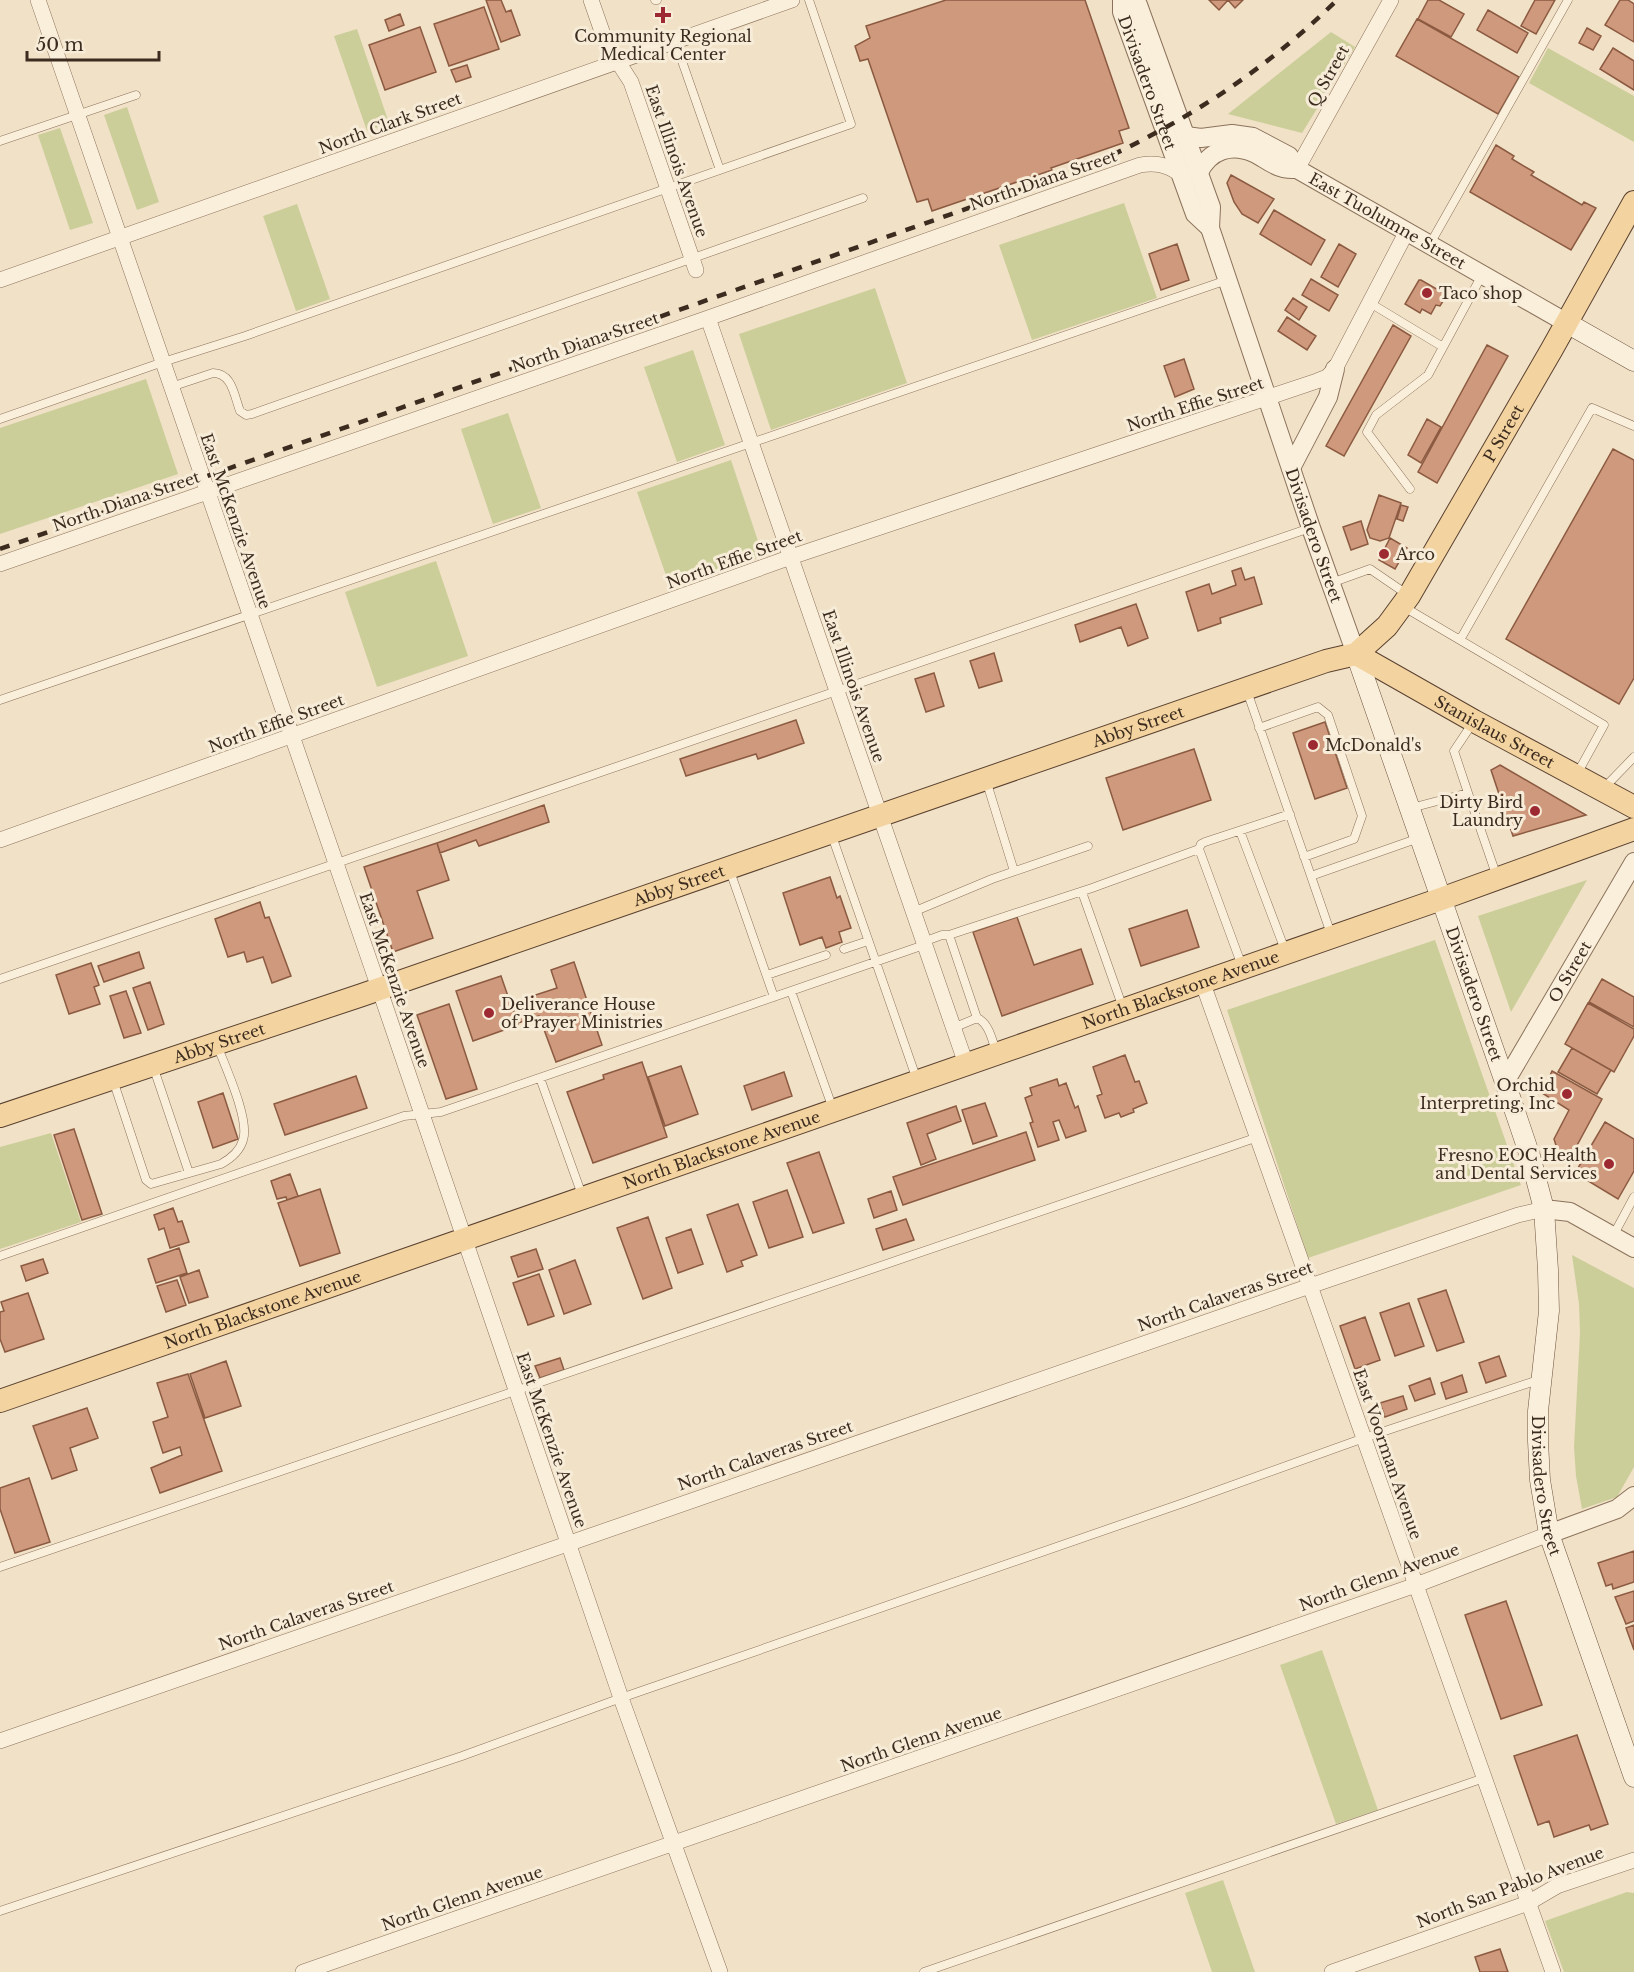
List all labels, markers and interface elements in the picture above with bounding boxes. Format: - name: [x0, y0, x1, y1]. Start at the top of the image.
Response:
- marker: Community Regional Medical Center: [654, 6, 672, 24]
- street label: Divisadero Street: [1114, 13, 1181, 153]
- scale bar: [27, 24, 159, 62]
- place label: Community Regional Medical Center: [574, 26, 752, 64]
- text: 50 m: [36, 34, 84, 56]
- street label: Q Street: [1303, 41, 1353, 111]
- street label: East Illinois Avenue: [642, 82, 712, 240]
- street label: North Clark Street: [316, 88, 464, 158]
- street label: North Diana Street: [967, 145, 1119, 215]
- street label: East Tuolumne Street: [1306, 168, 1469, 273]
- place label: Taco shop: [1439, 283, 1522, 303]
- marker: Taco shop: [1420, 286, 1434, 300]
- street label: North Diana Street: [509, 307, 661, 377]
- street label: North Effie Street: [1124, 372, 1266, 436]
- street label: P Street: [1479, 401, 1528, 465]
- street label: East McKenzie Avenue: [196, 430, 276, 612]
- street label: Divisadero Street: [1281, 465, 1347, 605]
- street label: North Diana Street: [50, 466, 202, 536]
- street label: North Effie Street: [664, 525, 804, 593]
- place label: Arco: [1395, 544, 1435, 564]
- marker: Arco: [1377, 547, 1391, 561]
- street label: East Illinois Avenue: [819, 607, 889, 765]
- street label: North Effie Street: [206, 689, 346, 757]
- street label: Stanislaus Street: [1431, 691, 1558, 773]
- street label: Abby Street: [1089, 701, 1186, 752]
- place label: McDonald's: [1325, 735, 1422, 755]
- marker: McDonald's: [1306, 738, 1320, 752]
- place label: Dirty Bird Laundry: [1439, 792, 1524, 830]
- marker: Dirty Bird Laundry: [1528, 804, 1542, 818]
- street label: Abby Street: [629, 860, 727, 911]
- street label: East McKenzie Avenue: [355, 889, 435, 1071]
- street label: Divisadero Street: [1442, 924, 1507, 1064]
- street label: O Street: [1544, 937, 1596, 1006]
- street label: North Blackstone Avenue: [1079, 946, 1282, 1033]
- place label: Deliverance House of Prayer Ministries: [501, 994, 663, 1032]
- marker: Deliverance House of Prayer Ministries: [482, 1006, 496, 1020]
- street label: Abby Street: [170, 1018, 268, 1068]
- place label: Orchid Interpreting, Inc: [1420, 1075, 1555, 1113]
- marker: Orchid Interpreting, Inc: [1560, 1087, 1574, 1101]
- street label: North Blackstone Avenue: [620, 1106, 823, 1193]
- place label: Fresno EOC Health and Dental Services: [1435, 1145, 1597, 1183]
- marker: Fresno EOC Health and Dental Services: [1602, 1157, 1616, 1171]
- street label: North Calaveras Street: [1135, 1257, 1315, 1335]
- street label: North Blackstone Avenue: [161, 1266, 364, 1353]
- street label: East McKenzie Avenue: [512, 1349, 592, 1531]
- street label: East Voorman Avenue: [1349, 1366, 1427, 1542]
- street label: Divisadero Street: [1528, 1415, 1566, 1558]
- street label: North Calaveras Street: [675, 1416, 855, 1494]
- street label: North Glenn Avenue: [1296, 1539, 1462, 1615]
- street label: North Calaveras Street: [216, 1576, 396, 1654]
- street label: North Glenn Avenue: [838, 1702, 1004, 1776]
- street label: North San Pablo Avenue: [1413, 1842, 1607, 1932]
- street label: North Glenn Avenue: [379, 1861, 545, 1935]

